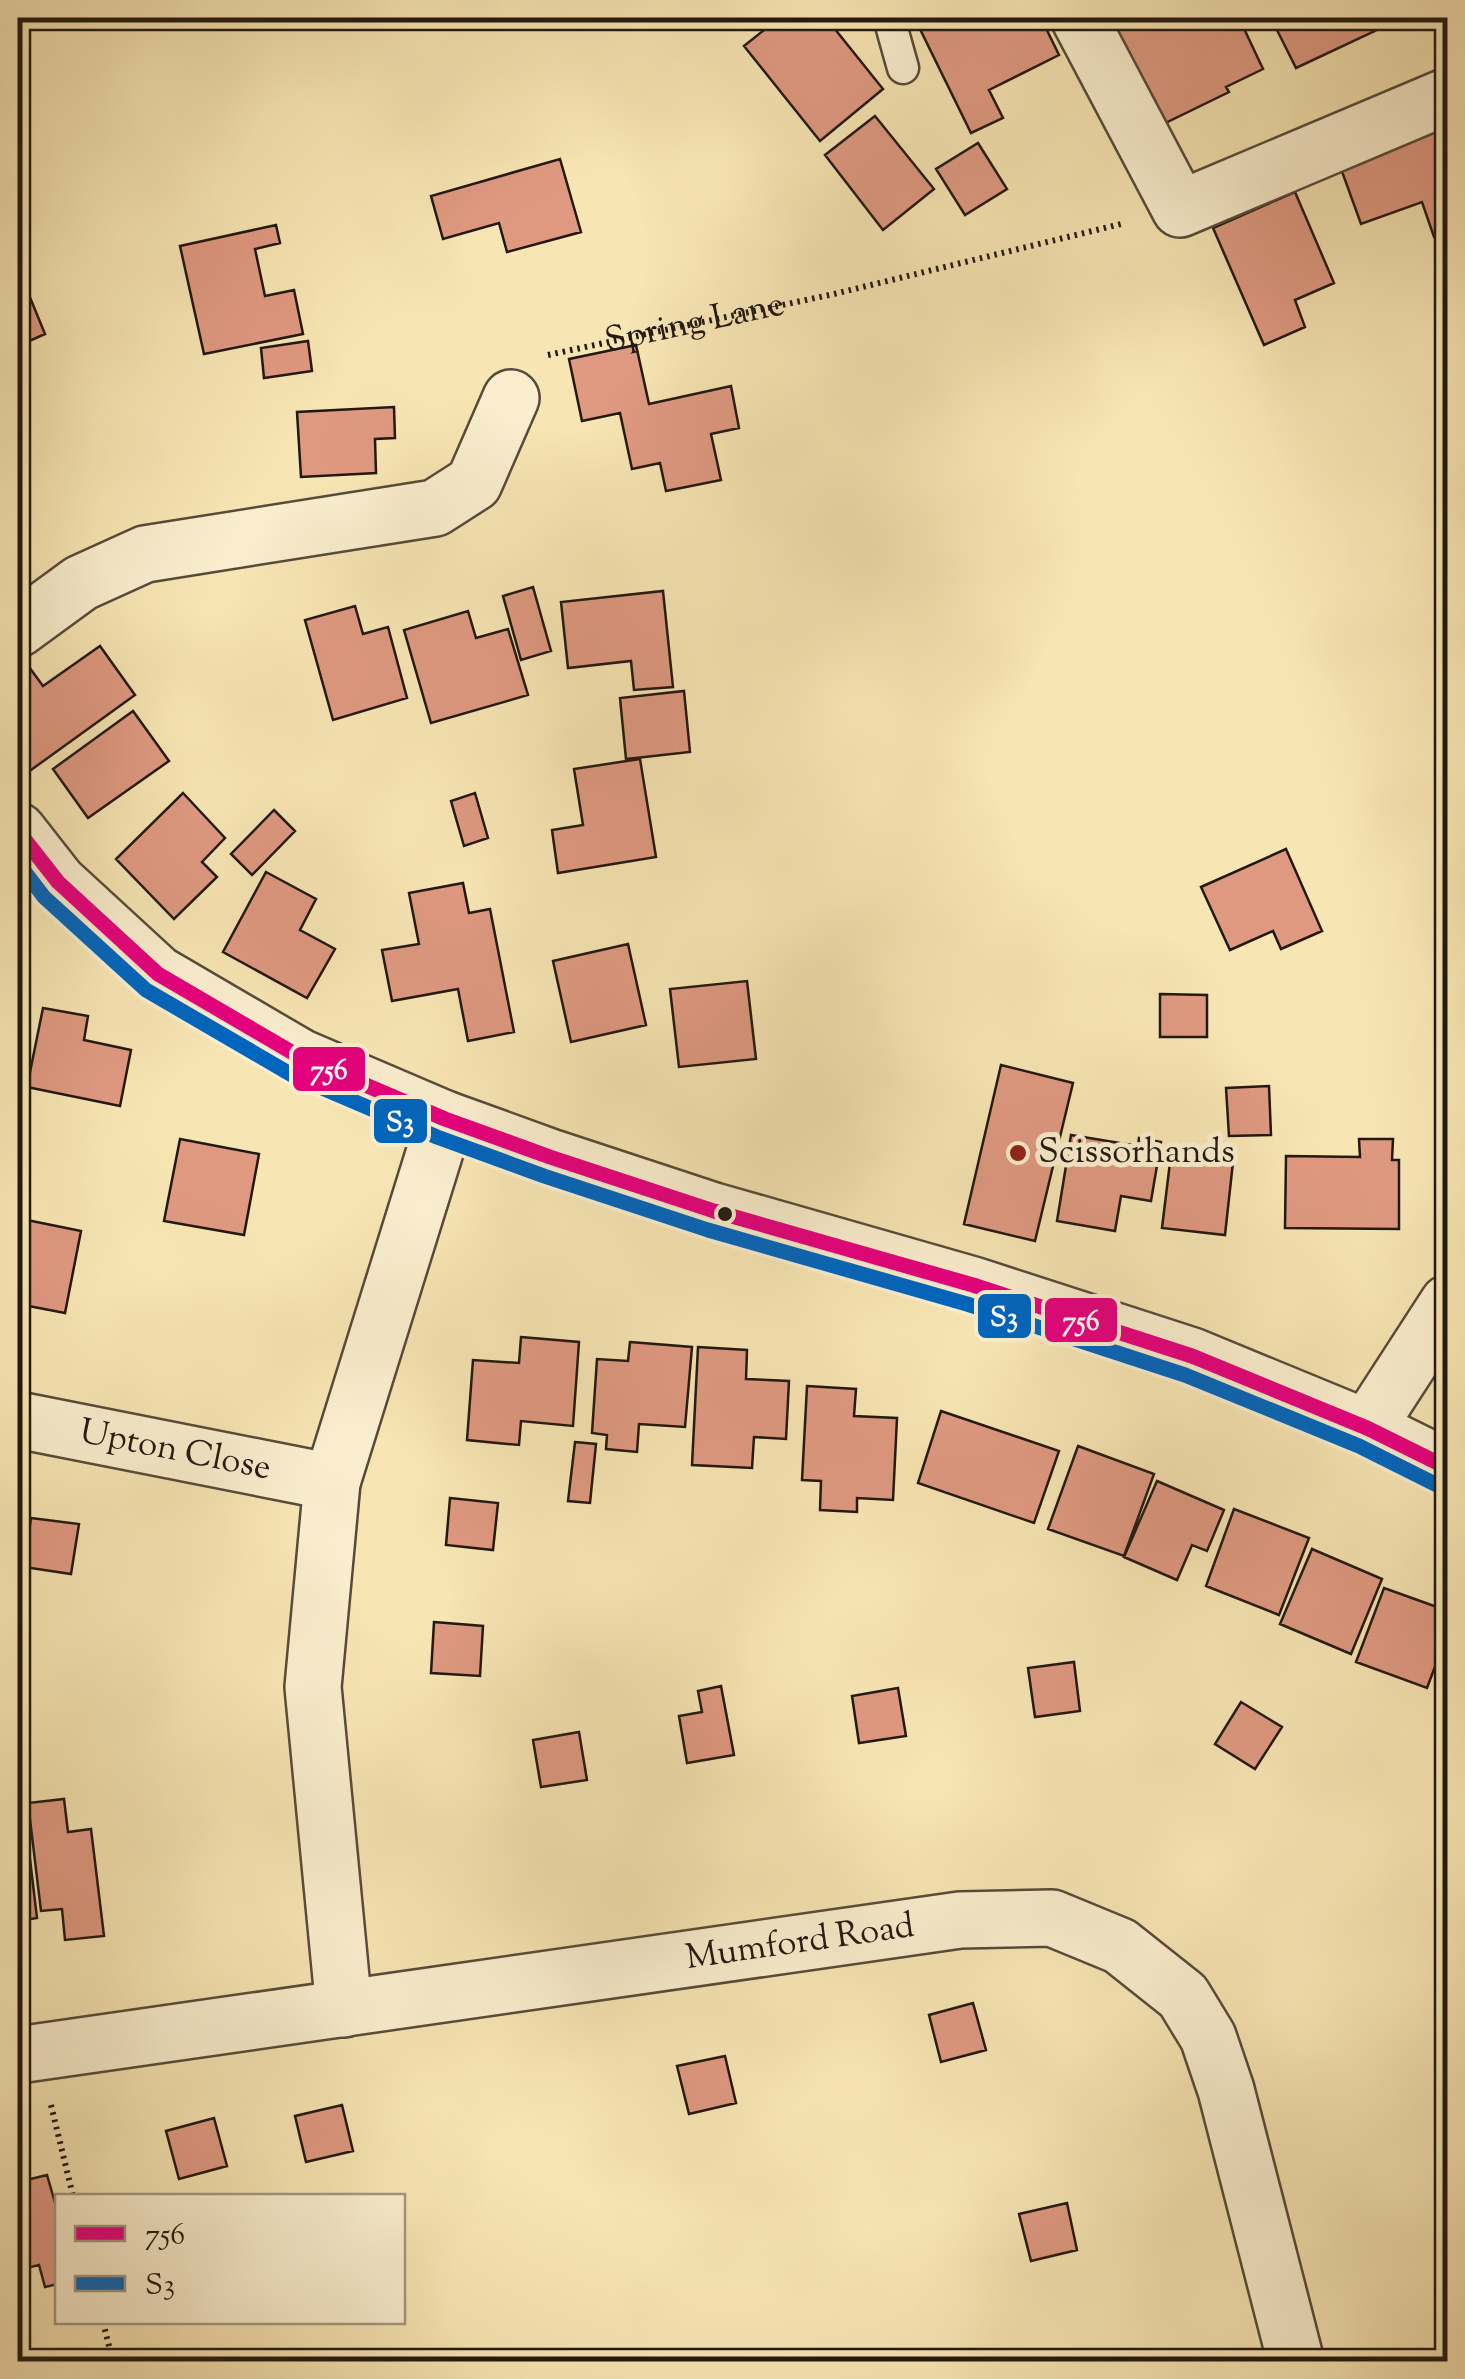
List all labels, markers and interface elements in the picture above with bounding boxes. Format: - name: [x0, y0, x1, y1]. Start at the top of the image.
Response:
- street label: Spring Lane: [600, 280, 789, 368]
- line badge: 756: [291, 1045, 367, 1093]
- text: 756: [310, 1052, 348, 1092]
- line badge: S3: [372, 1097, 429, 1145]
- text: S3: [386, 1104, 414, 1144]
- place label: Scissorhands: [1038, 1128, 1235, 1179]
- marker: Scissorhands: [1007, 1142, 1029, 1164]
- unlabelled marker: [715, 1204, 735, 1224]
- line badge: S3: [976, 1292, 1033, 1340]
- line badge: 756: [1043, 1296, 1119, 1344]
- text: S3: [990, 1299, 1018, 1339]
- text: 756: [1062, 1303, 1100, 1343]
- street label: Upton Close: [75, 1407, 275, 1495]
- street label: Mumford Road: [682, 1901, 918, 1985]
- legend: [55, 2194, 405, 2324]
- text: 756: [145, 2215, 185, 2258]
- text: S3: [145, 2265, 175, 2308]

